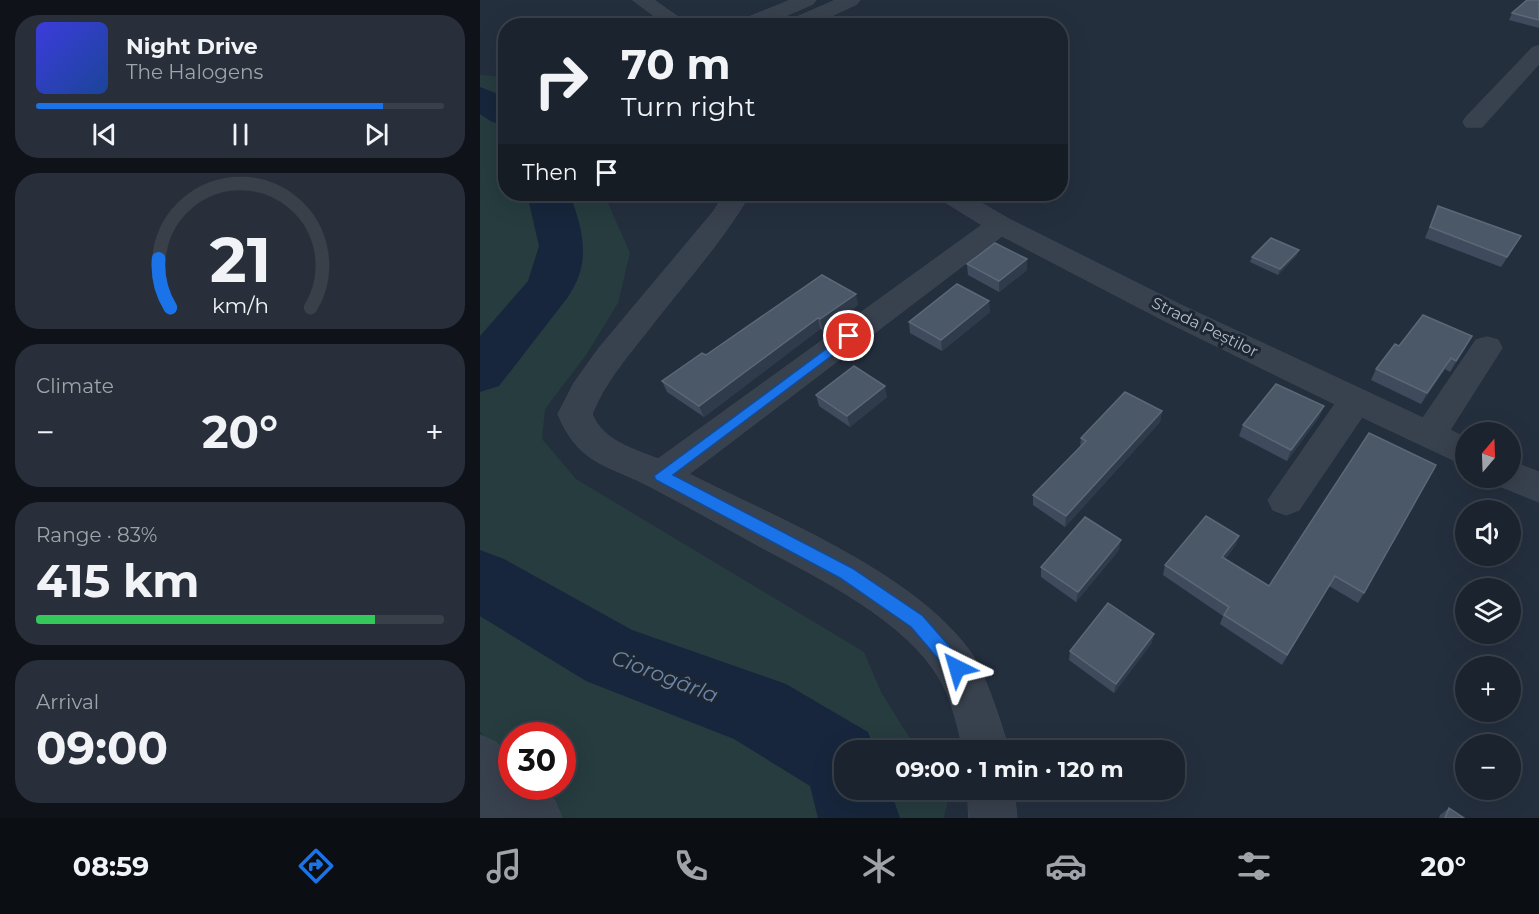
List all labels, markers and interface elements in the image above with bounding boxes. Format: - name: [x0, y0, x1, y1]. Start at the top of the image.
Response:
- text: Night Drive: [126, 33, 258, 60]
- text: 70 m: [621, 38, 731, 90]
- icon: right: [522, 42, 600, 120]
- text: The Halogens: [126, 60, 263, 84]
- text: Turn right: [621, 90, 756, 123]
- icon: previous: [88, 118, 121, 151]
- icon: pause: [224, 118, 257, 151]
- icon: next: [360, 118, 393, 151]
- icon: arrive: [590, 156, 623, 189]
- text: Then: [522, 159, 578, 186]
- text: 21: [209, 222, 271, 298]
- text: km/h: [211, 292, 269, 318]
- street label: Strada Peștilor: [1148, 293, 1261, 362]
- pin: [823, 310, 874, 361]
- icon: arrive: [832, 319, 865, 352]
- text: Climate: [36, 374, 114, 398]
- text: 20°: [202, 404, 278, 459]
- text: −: [36, 412, 55, 452]
- text: +: [425, 412, 444, 452]
- north arrow: [1455, 422, 1521, 488]
- map controls: [1455, 422, 1521, 800]
- button: sound: [1455, 500, 1521, 566]
- text: Range · 83%: [36, 523, 157, 547]
- text: 415 km: [36, 553, 200, 608]
- button: layers: [1455, 578, 1521, 644]
- position arrow: [925, 636, 989, 700]
- water label: Ciorogârla: [608, 644, 722, 708]
- button: +: [1455, 656, 1521, 722]
- text: Arrival: [36, 690, 99, 714]
- text: 09:00: [36, 720, 168, 775]
- speed limit sign: 30: [498, 722, 576, 800]
- button: −: [1455, 734, 1521, 800]
- text: 09:00 · 1 min · 120 m: [895, 756, 1124, 783]
- icon: directions: [295, 845, 337, 887]
- icon: music: [483, 845, 525, 887]
- icon: phone: [670, 845, 712, 887]
- icon: climate: [858, 845, 900, 887]
- icon: car: [1045, 845, 1087, 887]
- icon: filters: [1233, 845, 1275, 887]
- text: 08:59: [73, 850, 149, 883]
- text: 20°: [1421, 850, 1466, 883]

